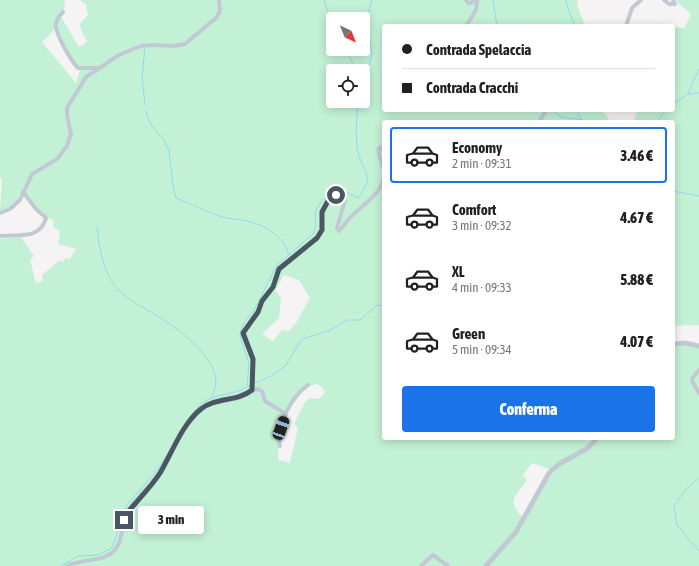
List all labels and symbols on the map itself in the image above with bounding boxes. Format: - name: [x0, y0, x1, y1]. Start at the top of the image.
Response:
- north arrow: [326, 12, 370, 56]
- route start: [327, 186, 345, 204]
- car: [271, 415, 291, 441]
- callout: 3 min: [138, 506, 204, 534]
- route end: [115, 511, 133, 529]

